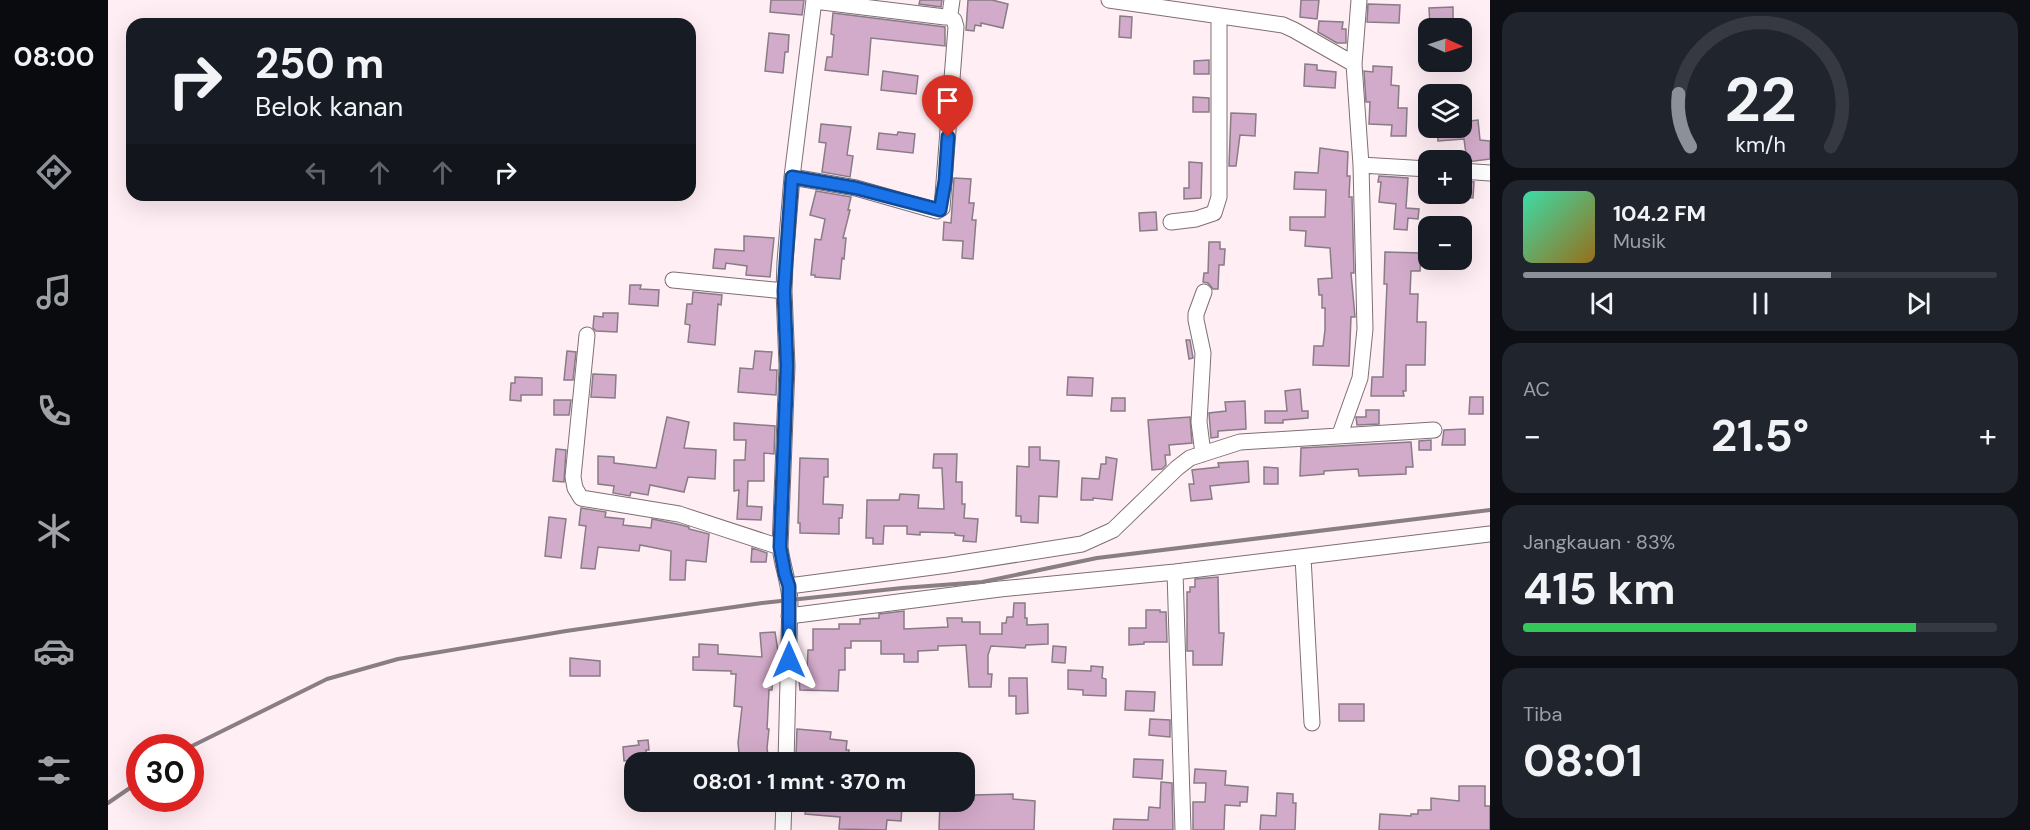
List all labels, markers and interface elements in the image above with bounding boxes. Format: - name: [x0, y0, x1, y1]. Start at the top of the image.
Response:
- north arrow: [1418, 18, 1472, 72]
- map controls: [1418, 18, 1472, 270]
- text: 250 m: [255, 36, 384, 91]
- text: 08:00: [14, 39, 94, 74]
- icon: right: [156, 42, 234, 120]
- text: 22: [1724, 59, 1796, 140]
- pin: [922, 75, 973, 137]
- icon: arrive: [931, 84, 964, 117]
- button: layers: [1418, 84, 1472, 138]
- text: Belok kanan: [255, 89, 403, 124]
- text: km/h: [1735, 131, 1785, 159]
- button: +: [1418, 150, 1472, 204]
- icon: directions: [33, 151, 75, 193]
- icon: left: [300, 156, 333, 189]
- icon: ahead: [363, 156, 396, 189]
- icon: ahead: [426, 156, 459, 189]
- icon: right: [489, 156, 522, 189]
- text: 104.2 FM: [1613, 199, 1706, 228]
- button: −: [1418, 216, 1472, 270]
- text: Musik: [1613, 228, 1666, 254]
- icon: music: [33, 271, 75, 313]
- icon: previous: [1586, 287, 1619, 320]
- icon: pause: [1744, 287, 1777, 320]
- icon: next: [1902, 287, 1935, 320]
- text: AC: [1523, 376, 1550, 402]
- icon: phone: [33, 390, 75, 432]
- text: 21.5°: [1711, 406, 1809, 465]
- text: −: [1523, 414, 1541, 457]
- text: +: [1979, 414, 1997, 457]
- icon: climate: [33, 510, 75, 552]
- text: Jangkauan · 83%: [1523, 529, 1675, 555]
- text: 415 km: [1523, 559, 1676, 618]
- position arrow: [757, 628, 821, 692]
- icon: car: [33, 630, 75, 672]
- text: Tiba: [1523, 701, 1562, 727]
- text: 08:01: [1523, 731, 1643, 790]
- speed limit sign: 30: [126, 734, 204, 812]
- icon: filters: [33, 749, 75, 791]
- text: 08:01 · 1 mnt · 370 m: [693, 767, 906, 796]

